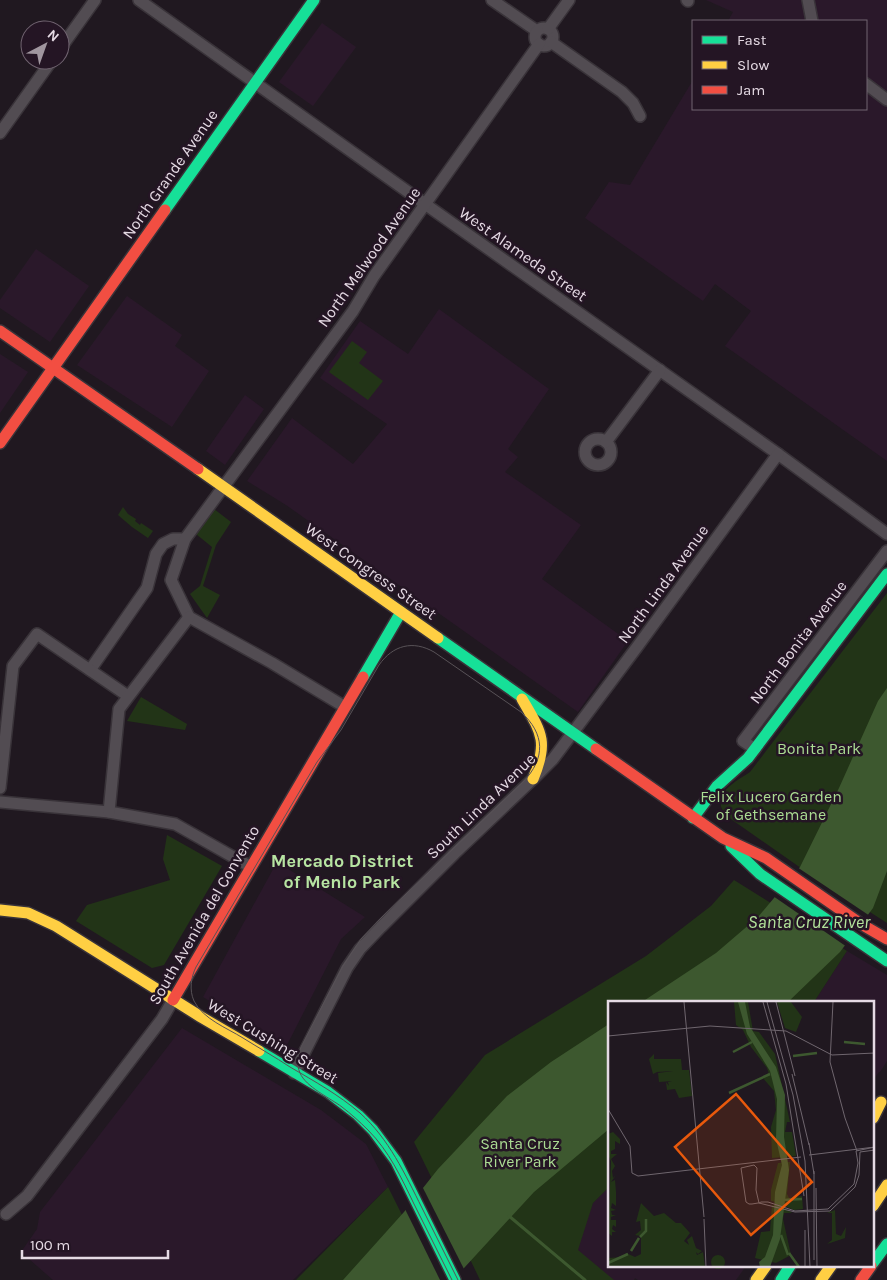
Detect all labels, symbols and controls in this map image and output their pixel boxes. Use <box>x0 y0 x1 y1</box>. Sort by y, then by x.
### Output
north arrow <box>20 20 70 70</box>
legend <box>692 20 867 110</box>
text: N <box>44 26 63 45</box>
text: Fast <box>737 31 767 49</box>
text: Slow <box>737 56 769 74</box>
text: Jam <box>737 81 765 99</box>
street label: North Grande Avenue <box>118 106 222 242</box>
street label: North Melwood Avenue <box>314 183 424 331</box>
street label: West Alameda Street <box>455 203 591 305</box>
street label: West Congress Street <box>302 518 440 624</box>
street label: North Linda Avenue <box>614 521 712 647</box>
street label: North Bonita Avenue <box>745 577 851 707</box>
park label: Bonita Park <box>777 739 861 758</box>
street label: South Linda Avenue <box>423 749 539 863</box>
park label: Felix Lucero Garden of Gethsemane <box>700 787 842 824</box>
street label: South Avenida del Convento <box>145 822 263 1008</box>
district label: Mercado District of Menlo Park <box>271 850 413 893</box>
water label: Santa Cruz River <box>748 911 871 933</box>
street label: West Cushing Street <box>204 994 342 1088</box>
inset map <box>608 1001 874 1268</box>
park label: Santa Cruz River Park <box>480 1134 560 1171</box>
scale bar <box>22 1228 169 1260</box>
text: 100 m <box>30 1236 70 1254</box>

